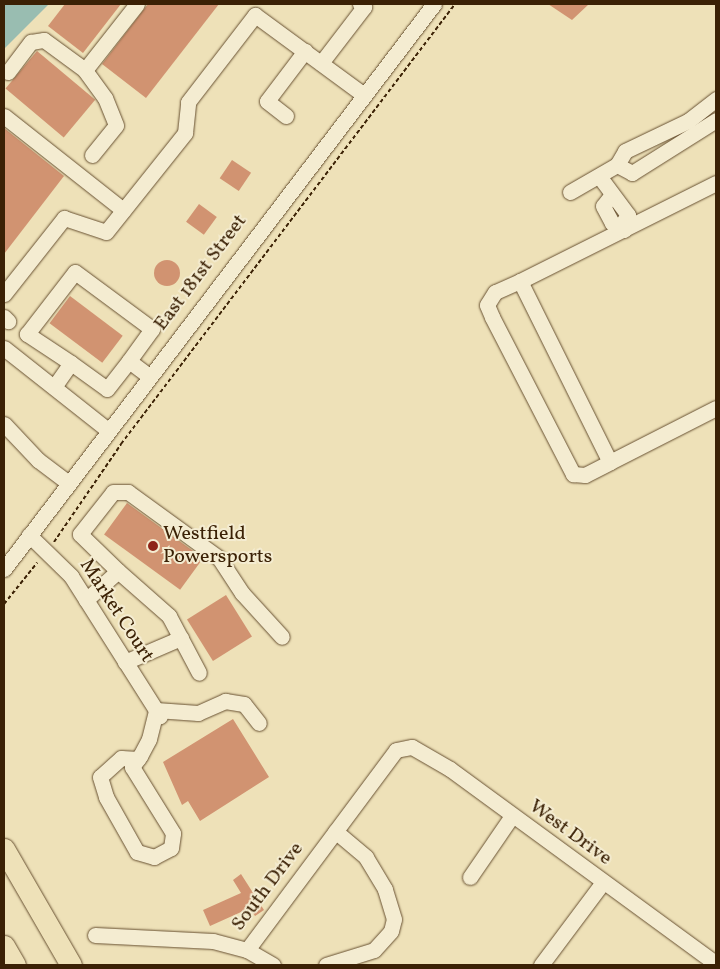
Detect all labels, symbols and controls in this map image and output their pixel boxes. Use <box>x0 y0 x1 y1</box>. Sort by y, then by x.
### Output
street label: East 181st Street <box>150 210 252 336</box>
place label: Westfield Powersports <box>163 522 272 569</box>
marker: Westfield Powersports <box>147 540 159 552</box>
street label: Market Court <box>74 555 158 667</box>
street label: West Drive <box>524 795 616 871</box>
street label: South Drive <box>227 838 309 936</box>

